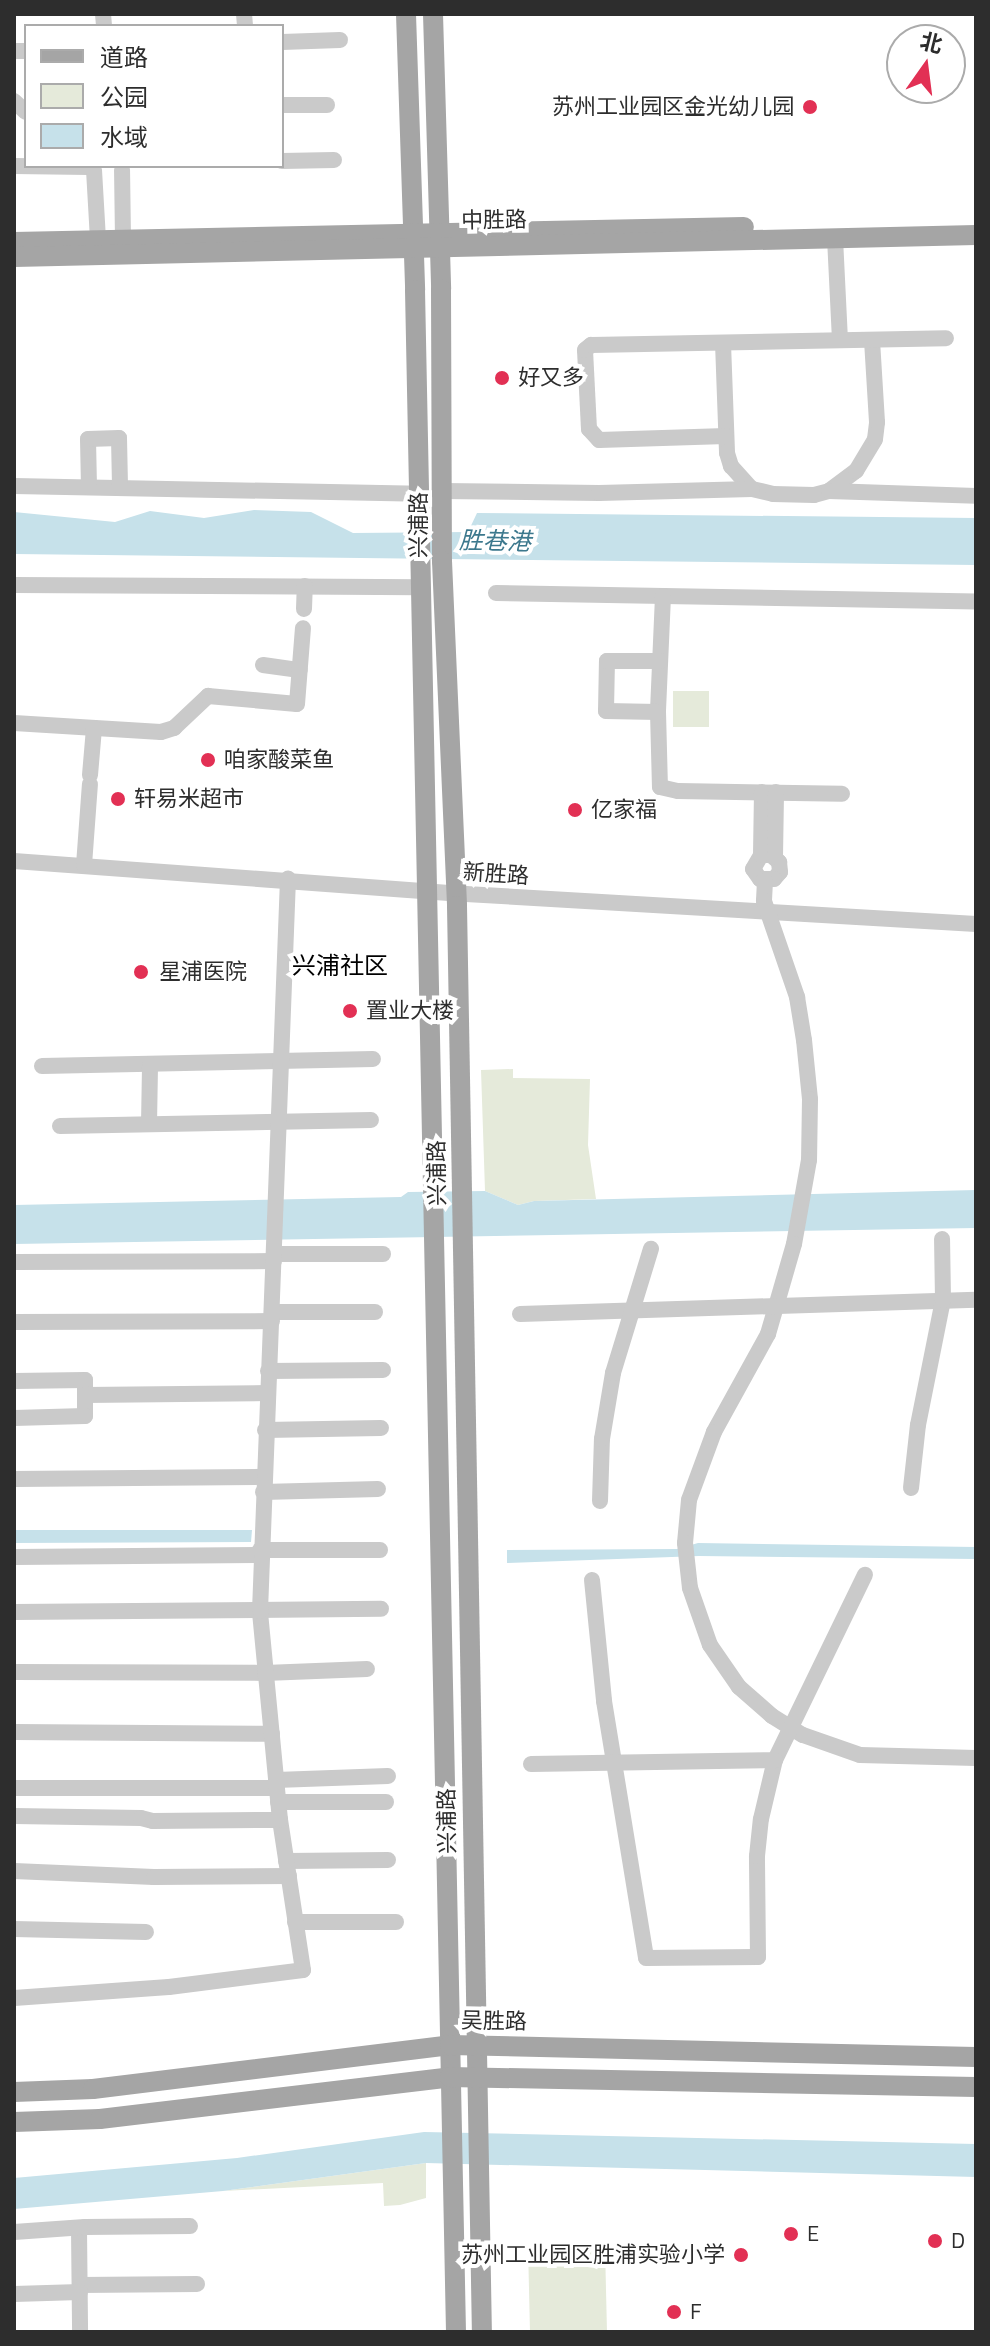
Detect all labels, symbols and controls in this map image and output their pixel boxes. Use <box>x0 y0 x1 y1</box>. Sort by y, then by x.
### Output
text: 北 <box>917 23 946 62</box>
legend <box>24 24 284 168</box>
north arrow <box>886 24 966 104</box>
text: 道路 <box>100 39 148 75</box>
text: 公园 <box>100 79 148 115</box>
place label: 苏州工业园区金光幼儿园 <box>552 94 794 120</box>
marker: 苏州工业园区金光幼儿园 <box>801 98 819 116</box>
text: 水域 <box>100 119 148 155</box>
street label: 中胜路 <box>461 206 527 234</box>
place label: 好又多 <box>518 365 584 391</box>
marker: 好又多 <box>493 369 511 387</box>
street label: 兴浦路 <box>406 492 432 558</box>
water label: 胜巷港 <box>459 526 531 556</box>
place label: 咱家酸菜鱼 <box>224 747 334 773</box>
marker: 咱家酸菜鱼 <box>199 751 217 769</box>
place label: 轩易米超市 <box>134 786 244 812</box>
marker: 轩易米超市 <box>109 790 127 808</box>
place label: 亿家福 <box>591 797 657 823</box>
marker: 亿家福 <box>566 801 584 819</box>
street label: 新胜路 <box>462 859 530 889</box>
district label: 兴浦社区 <box>292 952 388 980</box>
place label: 星浦医院 <box>159 959 247 985</box>
marker: 星浦医院 <box>130 961 152 983</box>
place label: 置业大楼 <box>366 998 454 1024</box>
marker: 置业大楼 <box>341 1002 359 1020</box>
street label: 兴浦路 <box>423 1140 451 1206</box>
street label: 兴浦路 <box>433 1788 461 1854</box>
street label: 吴胜路 <box>461 2007 527 2035</box>
place label: E <box>807 2221 819 2247</box>
marker: E <box>782 2225 800 2243</box>
place label: D <box>951 2228 965 2254</box>
marker: D <box>926 2232 944 2250</box>
place label: 苏州工业园区胜浦实验小学 <box>461 2242 725 2268</box>
marker: 苏州工业园区胜浦实验小学 <box>732 2246 750 2264</box>
place label: F <box>690 2299 702 2325</box>
marker: F <box>665 2303 683 2321</box>

